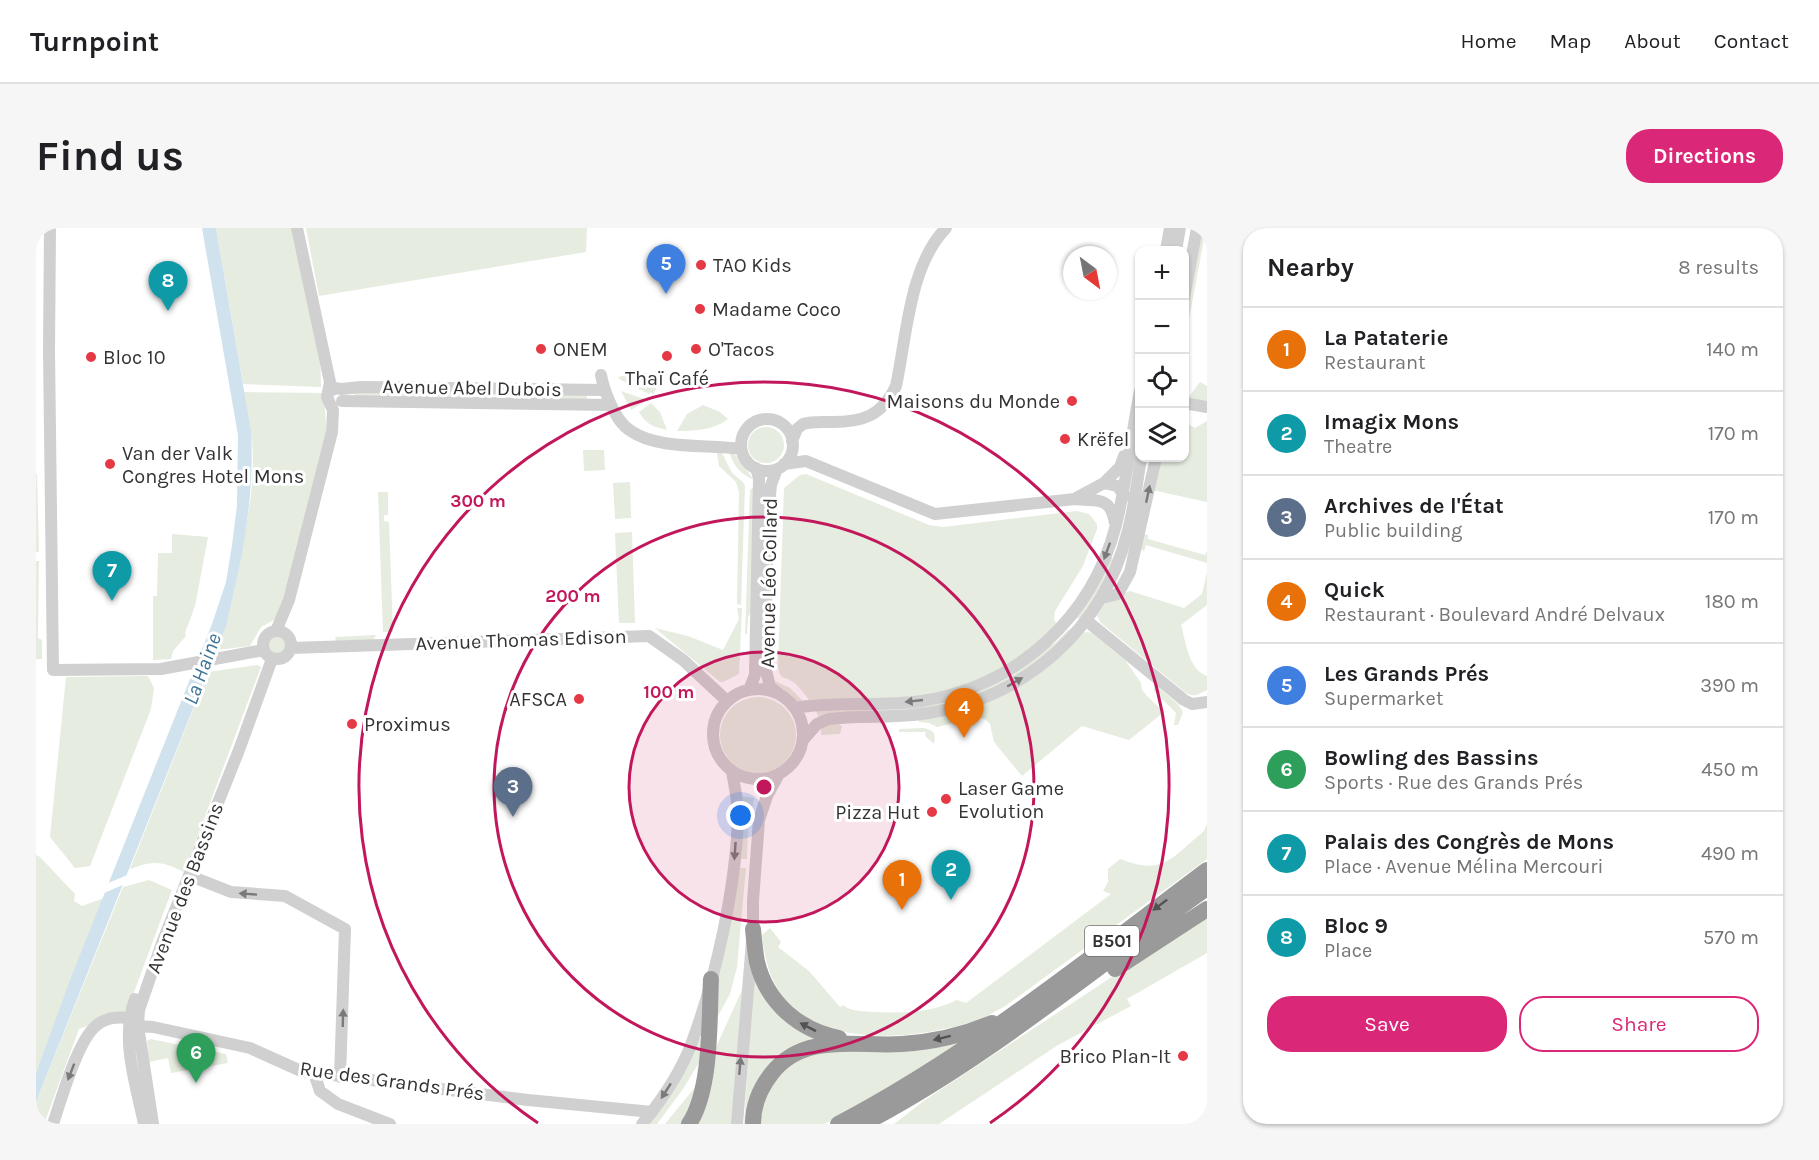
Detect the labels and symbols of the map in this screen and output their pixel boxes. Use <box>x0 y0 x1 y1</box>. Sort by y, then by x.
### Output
pin: 5 <box>646 244 686 294</box>
north arrow <box>1063 246 1117 300</box>
place label: TAO Kids <box>713 254 792 277</box>
marker: TAO Kids <box>694 258 708 272</box>
pin: 8 <box>148 262 188 311</box>
place label: Madame Coco <box>712 298 841 321</box>
marker: Madame Coco <box>693 302 707 316</box>
place label: ONEM <box>553 338 608 361</box>
place label: O'Tacos <box>708 338 775 361</box>
marker: ONEM <box>534 342 548 356</box>
marker: O'Tacos <box>689 342 703 356</box>
place label: Bloc 10 <box>103 346 166 369</box>
marker: Thaï Café <box>660 349 674 363</box>
marker: Bloc 10 <box>84 350 98 364</box>
place label: Thaï Café <box>625 367 709 390</box>
street label: Avenue Abel Dubois <box>382 375 562 401</box>
place label: Maisons du Monde <box>887 390 1060 413</box>
marker: Maisons du Monde <box>1065 394 1079 408</box>
place label: Krëfel <box>1077 428 1129 451</box>
marker: Krëfel <box>1058 432 1072 446</box>
place label: Van der Valk Congres Hotel Mons <box>122 442 304 488</box>
marker: Van der Valk Congres Hotel Mons <box>103 457 117 471</box>
one-way arrow <box>1144 484 1153 503</box>
text: 300 m <box>450 490 506 512</box>
street label: Avenue Léo Collard <box>756 498 782 668</box>
one-way arrow <box>1101 542 1111 560</box>
pin: 7 <box>92 552 132 601</box>
text: 200 m <box>545 585 601 607</box>
street label: Avenue Thomas Edison <box>415 625 627 655</box>
water label: La Haine <box>178 630 226 708</box>
one-way arrow <box>1007 677 1023 688</box>
text: 100 m <box>644 681 694 703</box>
place label: AFSCA <box>509 688 567 711</box>
pin: 4 <box>944 688 984 738</box>
marker: AFSCA <box>572 692 586 706</box>
one-way arrow <box>904 696 923 706</box>
place label: Proximus <box>364 713 451 736</box>
marker: Proximus <box>345 717 359 731</box>
pin: 3 <box>494 768 532 817</box>
centre of rings <box>754 777 774 797</box>
place label: Laser Game Evolution <box>958 777 1064 823</box>
marker: Laser Game Evolution <box>939 792 953 806</box>
street label: Avenue des Bassins <box>142 799 228 977</box>
your location <box>726 801 755 830</box>
place label: Pizza Hut <box>835 801 920 824</box>
marker: Pizza Hut <box>925 805 939 819</box>
one-way arrow <box>731 841 740 860</box>
pin: 2 <box>932 850 970 900</box>
pin: 1 <box>882 860 922 910</box>
one-way arrow <box>239 889 258 898</box>
one-way arrow <box>1153 899 1169 911</box>
road number: B501 <box>1085 926 1139 956</box>
one-way arrow <box>338 1009 347 1028</box>
one-way arrow <box>799 1022 816 1032</box>
pin: 6 <box>176 1034 216 1083</box>
one-way arrow <box>933 1034 952 1044</box>
place label: Brico Plan-It <box>1060 1045 1171 1068</box>
marker: Brico Plan-It <box>1176 1049 1190 1063</box>
one-way arrow <box>735 1056 745 1075</box>
street label: Rue des Grands Prés <box>298 1057 486 1105</box>
one-way arrow <box>66 1064 76 1082</box>
one-way arrow <box>661 1083 672 1099</box>

